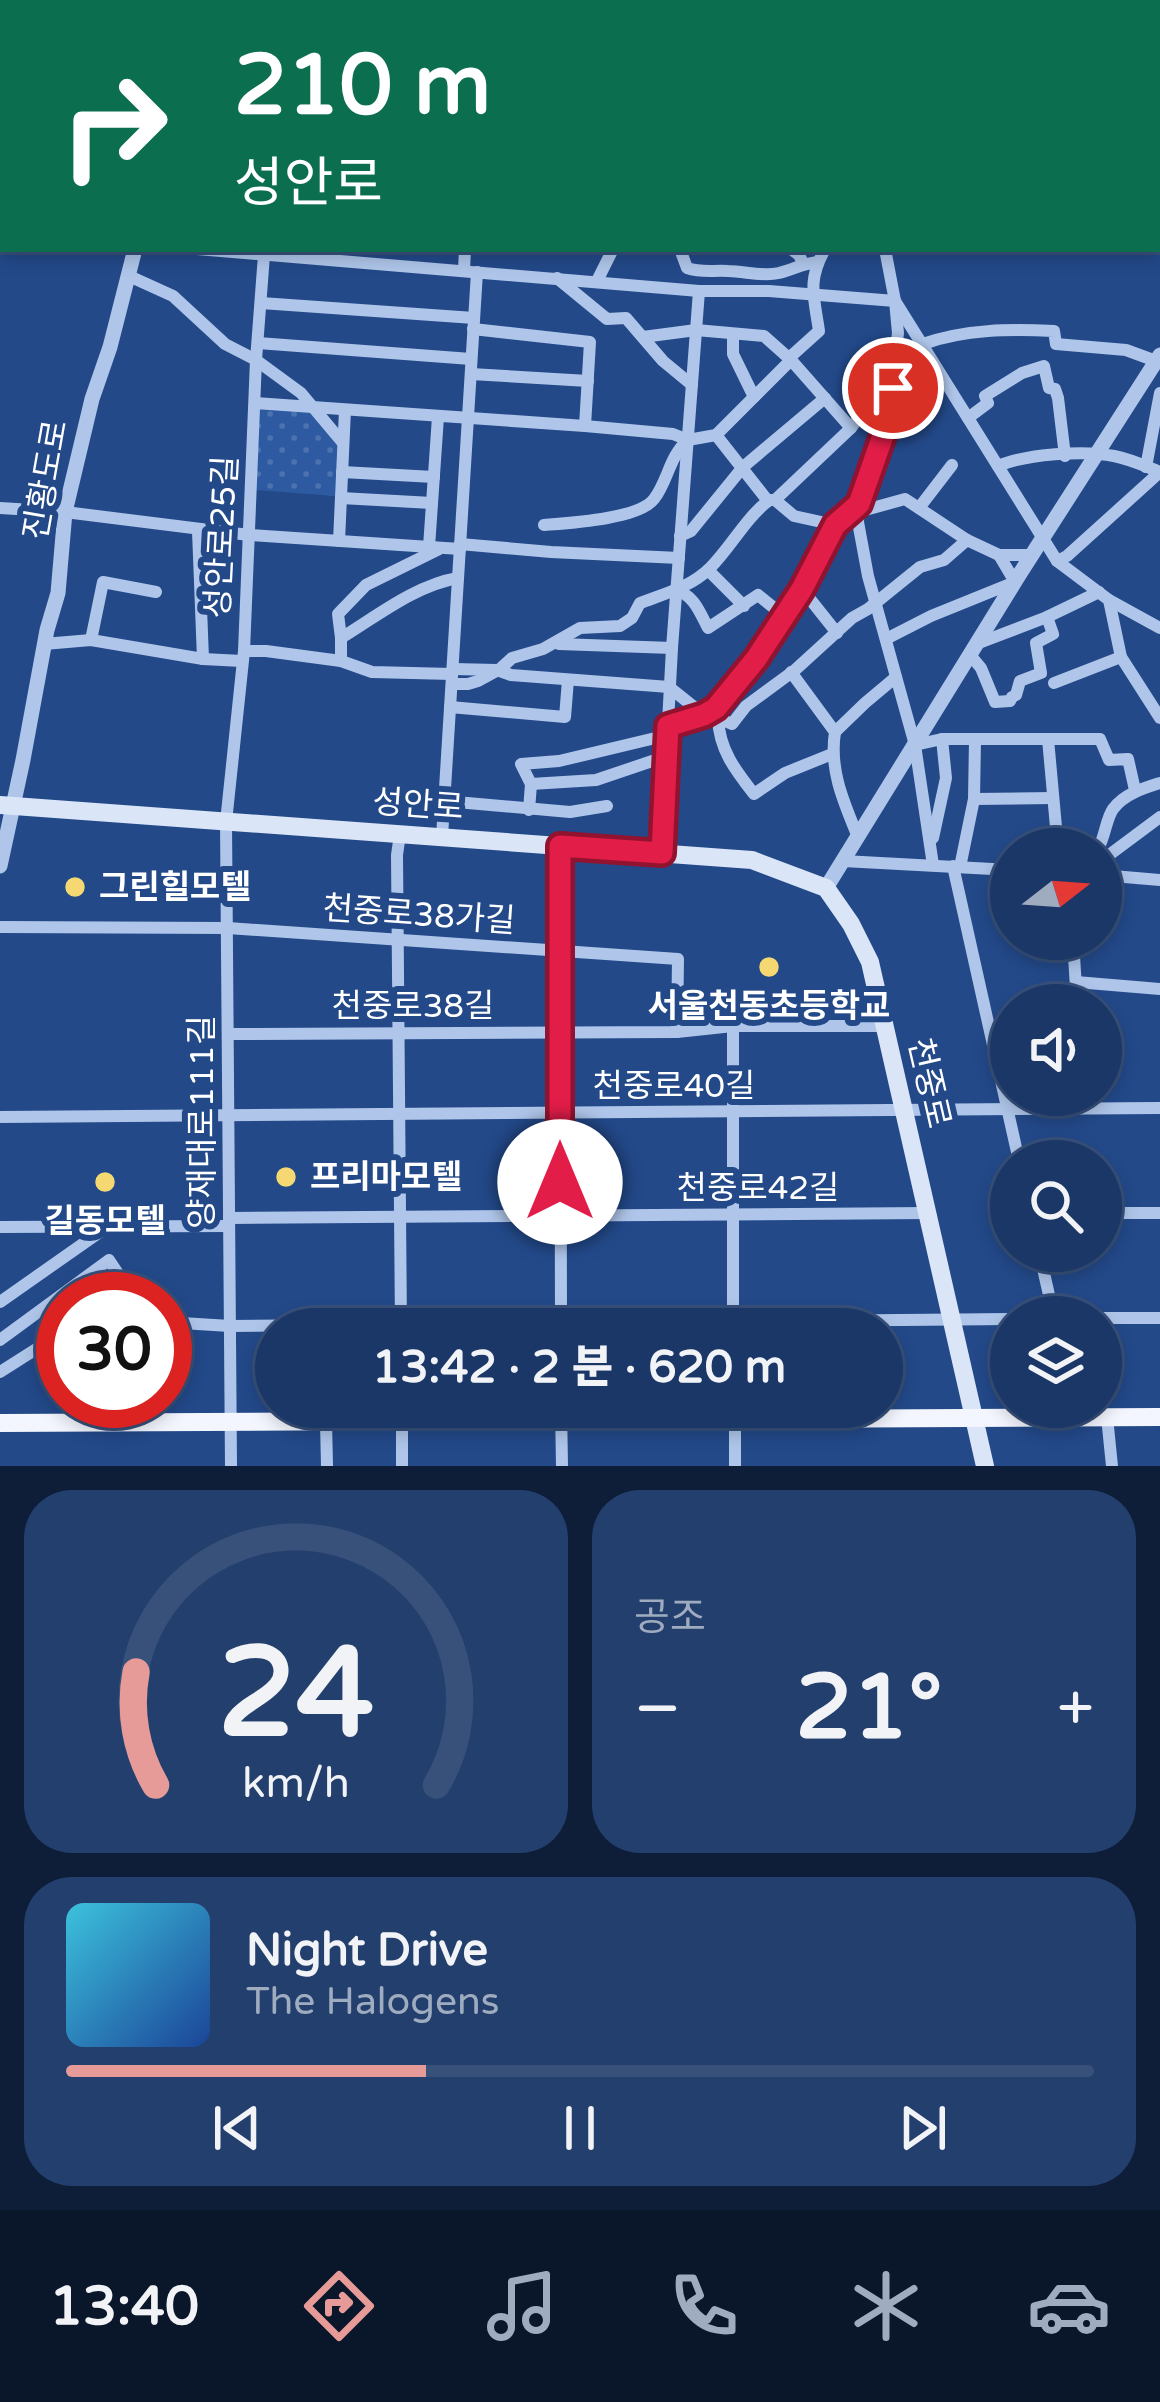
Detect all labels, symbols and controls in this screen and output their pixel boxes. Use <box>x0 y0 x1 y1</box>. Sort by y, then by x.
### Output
text: 210 m <box>234 36 491 137</box>
icon: right <box>36 48 192 204</box>
text: 성안로 <box>234 151 383 216</box>
pin <box>842 337 944 439</box>
icon: arrive <box>860 355 926 421</box>
street label: 진황도로 <box>16 417 76 543</box>
street label: 성안로25길 <box>198 455 246 619</box>
street label: 성안로 <box>371 782 465 828</box>
north arrow <box>990 828 1122 960</box>
map controls <box>990 828 1122 1428</box>
place label: 그린힐모텔 <box>99 868 251 907</box>
marker: 그린힐모텔 <box>62 874 88 900</box>
street label: 천중로38가길 <box>321 889 517 941</box>
marker: 서울천동초등학교 <box>756 954 782 980</box>
button: sound <box>990 984 1122 1116</box>
street label: 천중로38길 <box>332 987 494 1026</box>
place label: 서울천동초등학교 <box>648 987 890 1026</box>
street label: 양재대로111길 <box>183 1015 222 1229</box>
street label: 천중로 <box>900 1034 958 1132</box>
street label: 천중로40길 <box>593 1067 755 1106</box>
position arrow <box>497 1119 623 1245</box>
button: search <box>990 1140 1122 1272</box>
place label: 프리마모텔 <box>310 1158 462 1197</box>
marker: 프리마모텔 <box>273 1164 299 1190</box>
marker: 길동모텔 <box>92 1169 118 1195</box>
street label: 천중로42길 <box>677 1169 839 1208</box>
place label: 길동모텔 <box>44 1202 166 1241</box>
speed limit sign: 30 <box>36 1272 192 1428</box>
button: layers <box>990 1296 1122 1428</box>
text: 13:42 · 2 분 · 620 m <box>372 1341 786 1395</box>
text: 공조 <box>634 1594 706 1641</box>
text: 24 <box>218 1619 374 1770</box>
text: 21° <box>795 1654 942 1763</box>
text: − <box>634 1669 681 1749</box>
text: + <box>1057 1669 1094 1749</box>
text: km/h <box>242 1757 350 1808</box>
text: Night Drive <box>246 1924 488 1978</box>
text: The Halogens <box>246 1978 499 2025</box>
icon: previous <box>204 2095 270 2161</box>
icon: pause <box>547 2095 613 2161</box>
icon: next <box>890 2095 956 2161</box>
icon: directions <box>297 2264 381 2348</box>
icon: music <box>480 2264 564 2348</box>
icon: phone <box>662 2264 746 2348</box>
icon: climate <box>844 2264 928 2348</box>
icon: car <box>1027 2264 1111 2348</box>
text: 13:40 <box>49 2274 199 2339</box>

